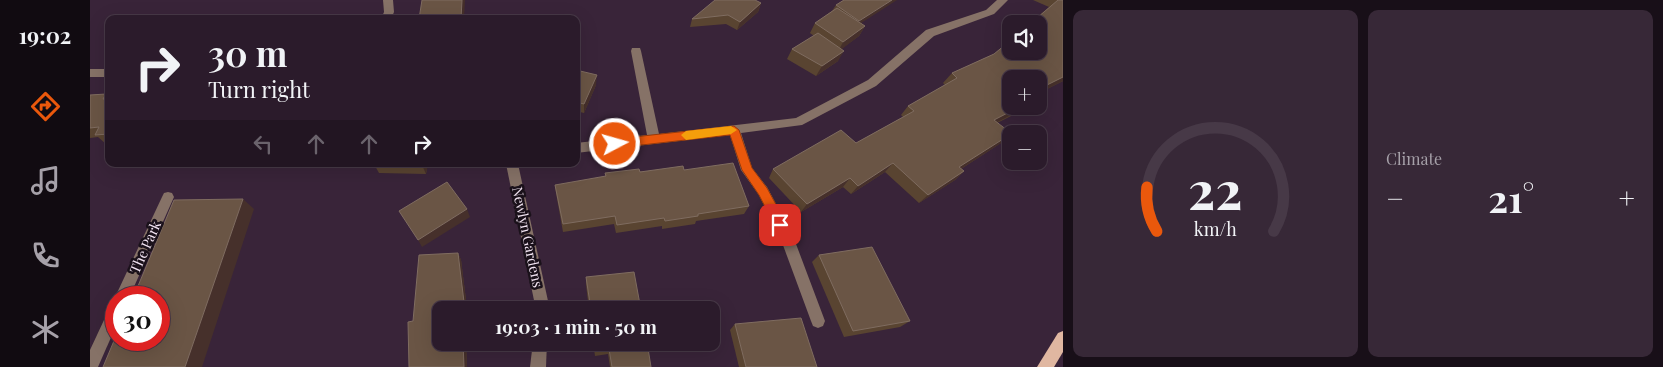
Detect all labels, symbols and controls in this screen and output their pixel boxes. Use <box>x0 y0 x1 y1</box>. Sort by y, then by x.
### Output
map controls <box>1002 15 1047 170</box>
button: sound <box>1002 15 1047 60</box>
text: 19:02 <box>19 20 71 50</box>
text: 30 m <box>208 29 288 76</box>
icon: right <box>125 35 190 100</box>
button: + <box>1002 70 1047 115</box>
text: Turn right <box>208 74 310 104</box>
icon: directions <box>28 89 63 124</box>
position arrow <box>588 117 640 169</box>
button: − <box>1002 125 1047 170</box>
icon: left <box>249 130 277 158</box>
icon: ahead <box>302 130 330 158</box>
icon: ahead <box>355 130 383 158</box>
icon: right <box>408 130 436 158</box>
text: Climate <box>1386 148 1442 169</box>
text: 22 <box>1188 154 1243 223</box>
icon: music <box>28 163 63 198</box>
text: 21° <box>1488 172 1534 223</box>
text: − <box>1386 179 1404 216</box>
text: + <box>1619 179 1635 216</box>
street label: Newlyn Gardens <box>508 185 548 289</box>
pin <box>759 204 801 246</box>
icon: arrive <box>766 211 794 239</box>
street label: The Park <box>125 217 165 277</box>
text: km/h <box>1194 217 1237 240</box>
icon: phone <box>28 238 63 273</box>
speed limit sign: 30 <box>105 286 170 351</box>
icon: climate <box>28 312 63 347</box>
text: 19:03 · 1 min · 50 m <box>495 313 657 339</box>

